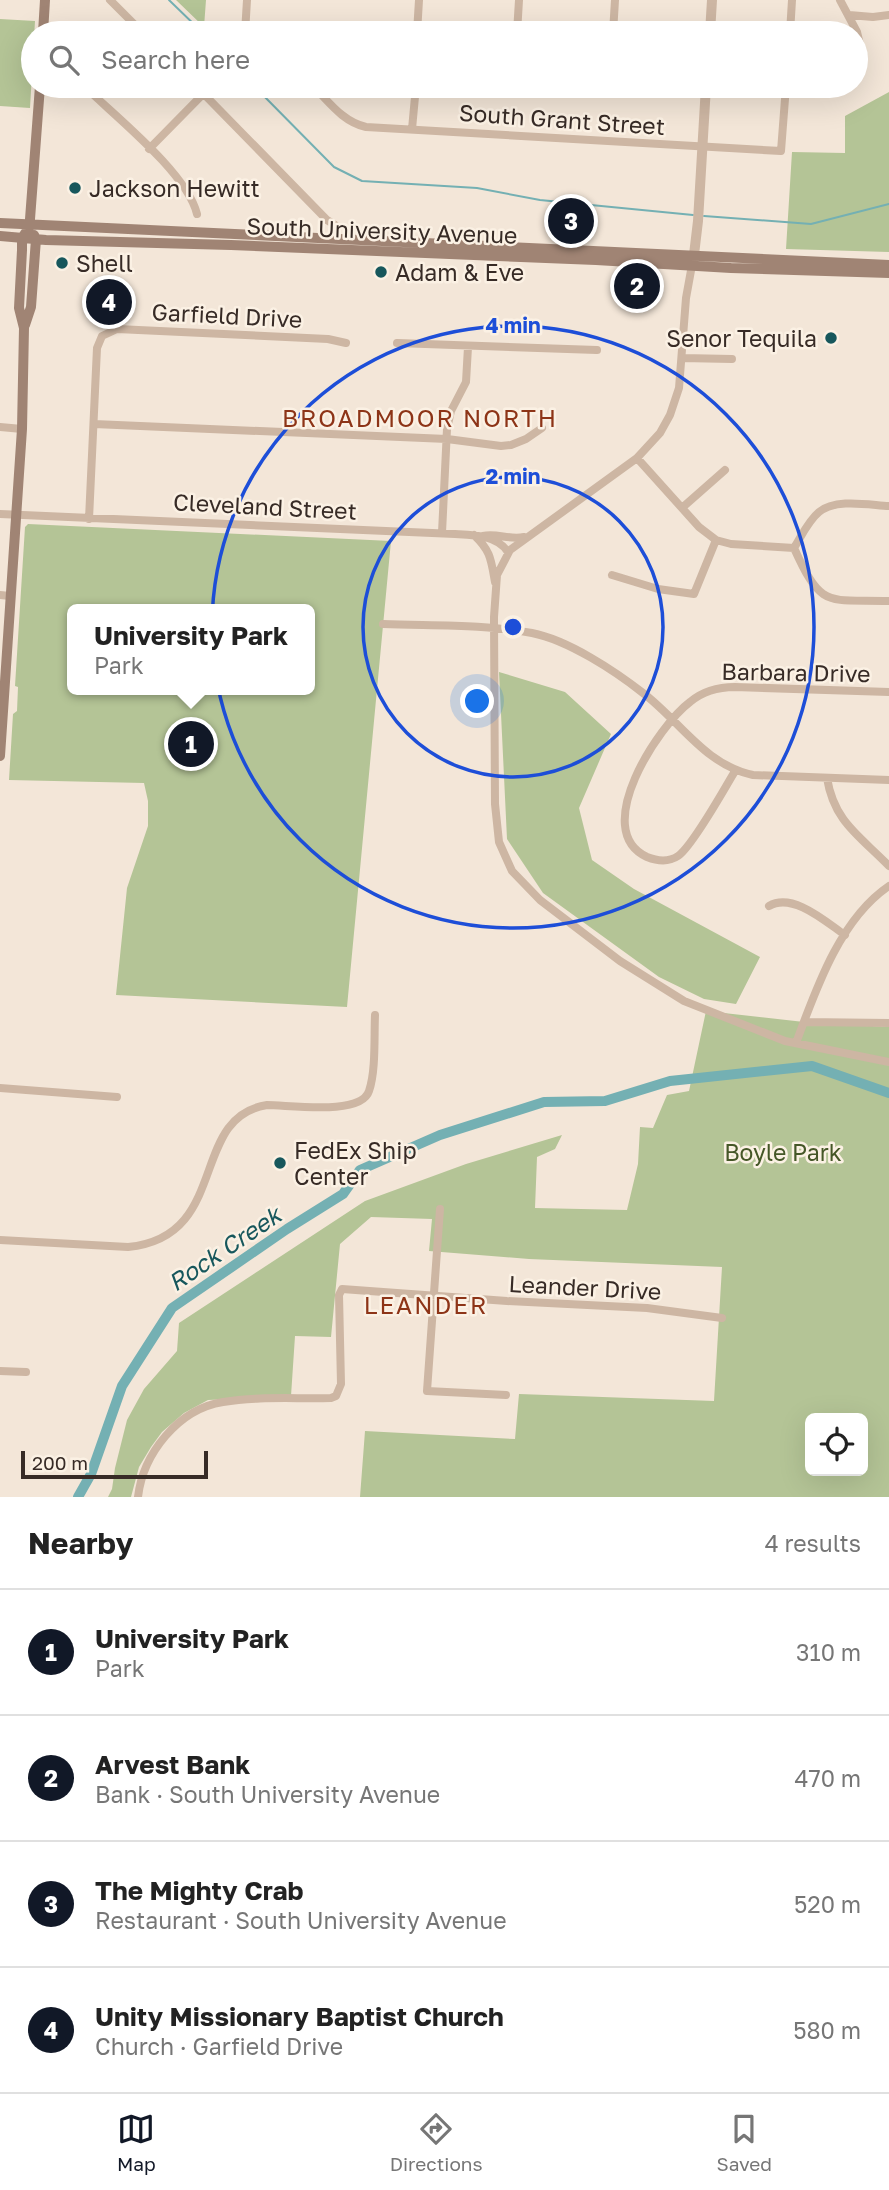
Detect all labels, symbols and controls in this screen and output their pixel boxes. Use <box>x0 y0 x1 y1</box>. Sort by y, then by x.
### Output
search box <box>21 21 868 98</box>
icon: search <box>45 41 83 79</box>
text: Search here <box>101 44 250 75</box>
street label: South Grant Street <box>458 98 666 140</box>
place label: Jackson Hewitt <box>89 174 260 202</box>
marker: Jackson Hewitt <box>67 180 83 196</box>
pin: 3 <box>548 195 594 247</box>
street label: South University Avenue <box>246 211 518 249</box>
place label: Shell <box>76 249 133 277</box>
marker: Shell <box>54 255 70 271</box>
place label: Adam & Eve <box>395 258 524 286</box>
pin: 2 <box>614 260 660 312</box>
marker: Adam & Eve <box>373 264 389 280</box>
pin: 4 <box>86 276 132 328</box>
street label: Garfield Drive <box>151 297 303 333</box>
text: 4 min <box>485 312 541 338</box>
place label: Senor Tequila <box>666 324 817 352</box>
marker: Senor Tequila <box>823 330 839 346</box>
district label: BROADMOOR NORTH <box>282 403 558 432</box>
text: 2 min <box>486 463 540 489</box>
street label: Cleveland Street <box>172 487 358 525</box>
popup <box>67 604 315 695</box>
centre of rings <box>501 615 525 639</box>
text: University Park <box>94 620 288 651</box>
text: Park <box>94 651 144 679</box>
street label: Barbara Drive <box>721 657 871 687</box>
your location <box>460 684 494 718</box>
pin: 1 <box>168 718 214 770</box>
place label: FedEx Ship Center <box>294 1136 417 1190</box>
park label: Boyle Park <box>724 1138 842 1166</box>
marker: FedEx Ship Center <box>272 1155 288 1171</box>
water label: Rock Creek <box>162 1198 288 1296</box>
street label: Leander Drive <box>508 1269 662 1305</box>
district label: LEANDER <box>364 1290 488 1319</box>
map controls <box>805 1413 868 1476</box>
button: locate <box>805 1413 868 1476</box>
scale bar <box>21 1448 208 1480</box>
text: 200 m <box>32 1451 88 1474</box>
text: Nearby <box>28 1525 133 1561</box>
text: 4 results <box>765 1529 861 1557</box>
text: University Park <box>95 1623 289 1654</box>
text: 1 <box>45 1638 57 1666</box>
text: 310 m <box>796 1638 861 1666</box>
text: Park <box>95 1654 145 1682</box>
text: Arvest Bank <box>95 1749 250 1780</box>
text: 2 <box>44 1764 58 1792</box>
text: 470 m <box>794 1764 861 1792</box>
text: Bank · South University Avenue <box>95 1780 440 1808</box>
text: The Mighty Crab <box>95 1875 304 1906</box>
text: 3 <box>44 1890 58 1918</box>
text: 520 m <box>794 1890 861 1918</box>
text: Restaurant · South University Avenue <box>95 1906 507 1934</box>
text: Unity Missionary Baptist Church <box>95 2001 504 2032</box>
text: 4 <box>44 2016 58 2044</box>
text: 580 m <box>793 2016 861 2044</box>
text: Church · Garfield Drive <box>95 2032 343 2060</box>
tab: Map <box>117 2110 156 2175</box>
tab: Directions <box>390 2110 483 2175</box>
tab: Saved <box>717 2110 772 2175</box>

